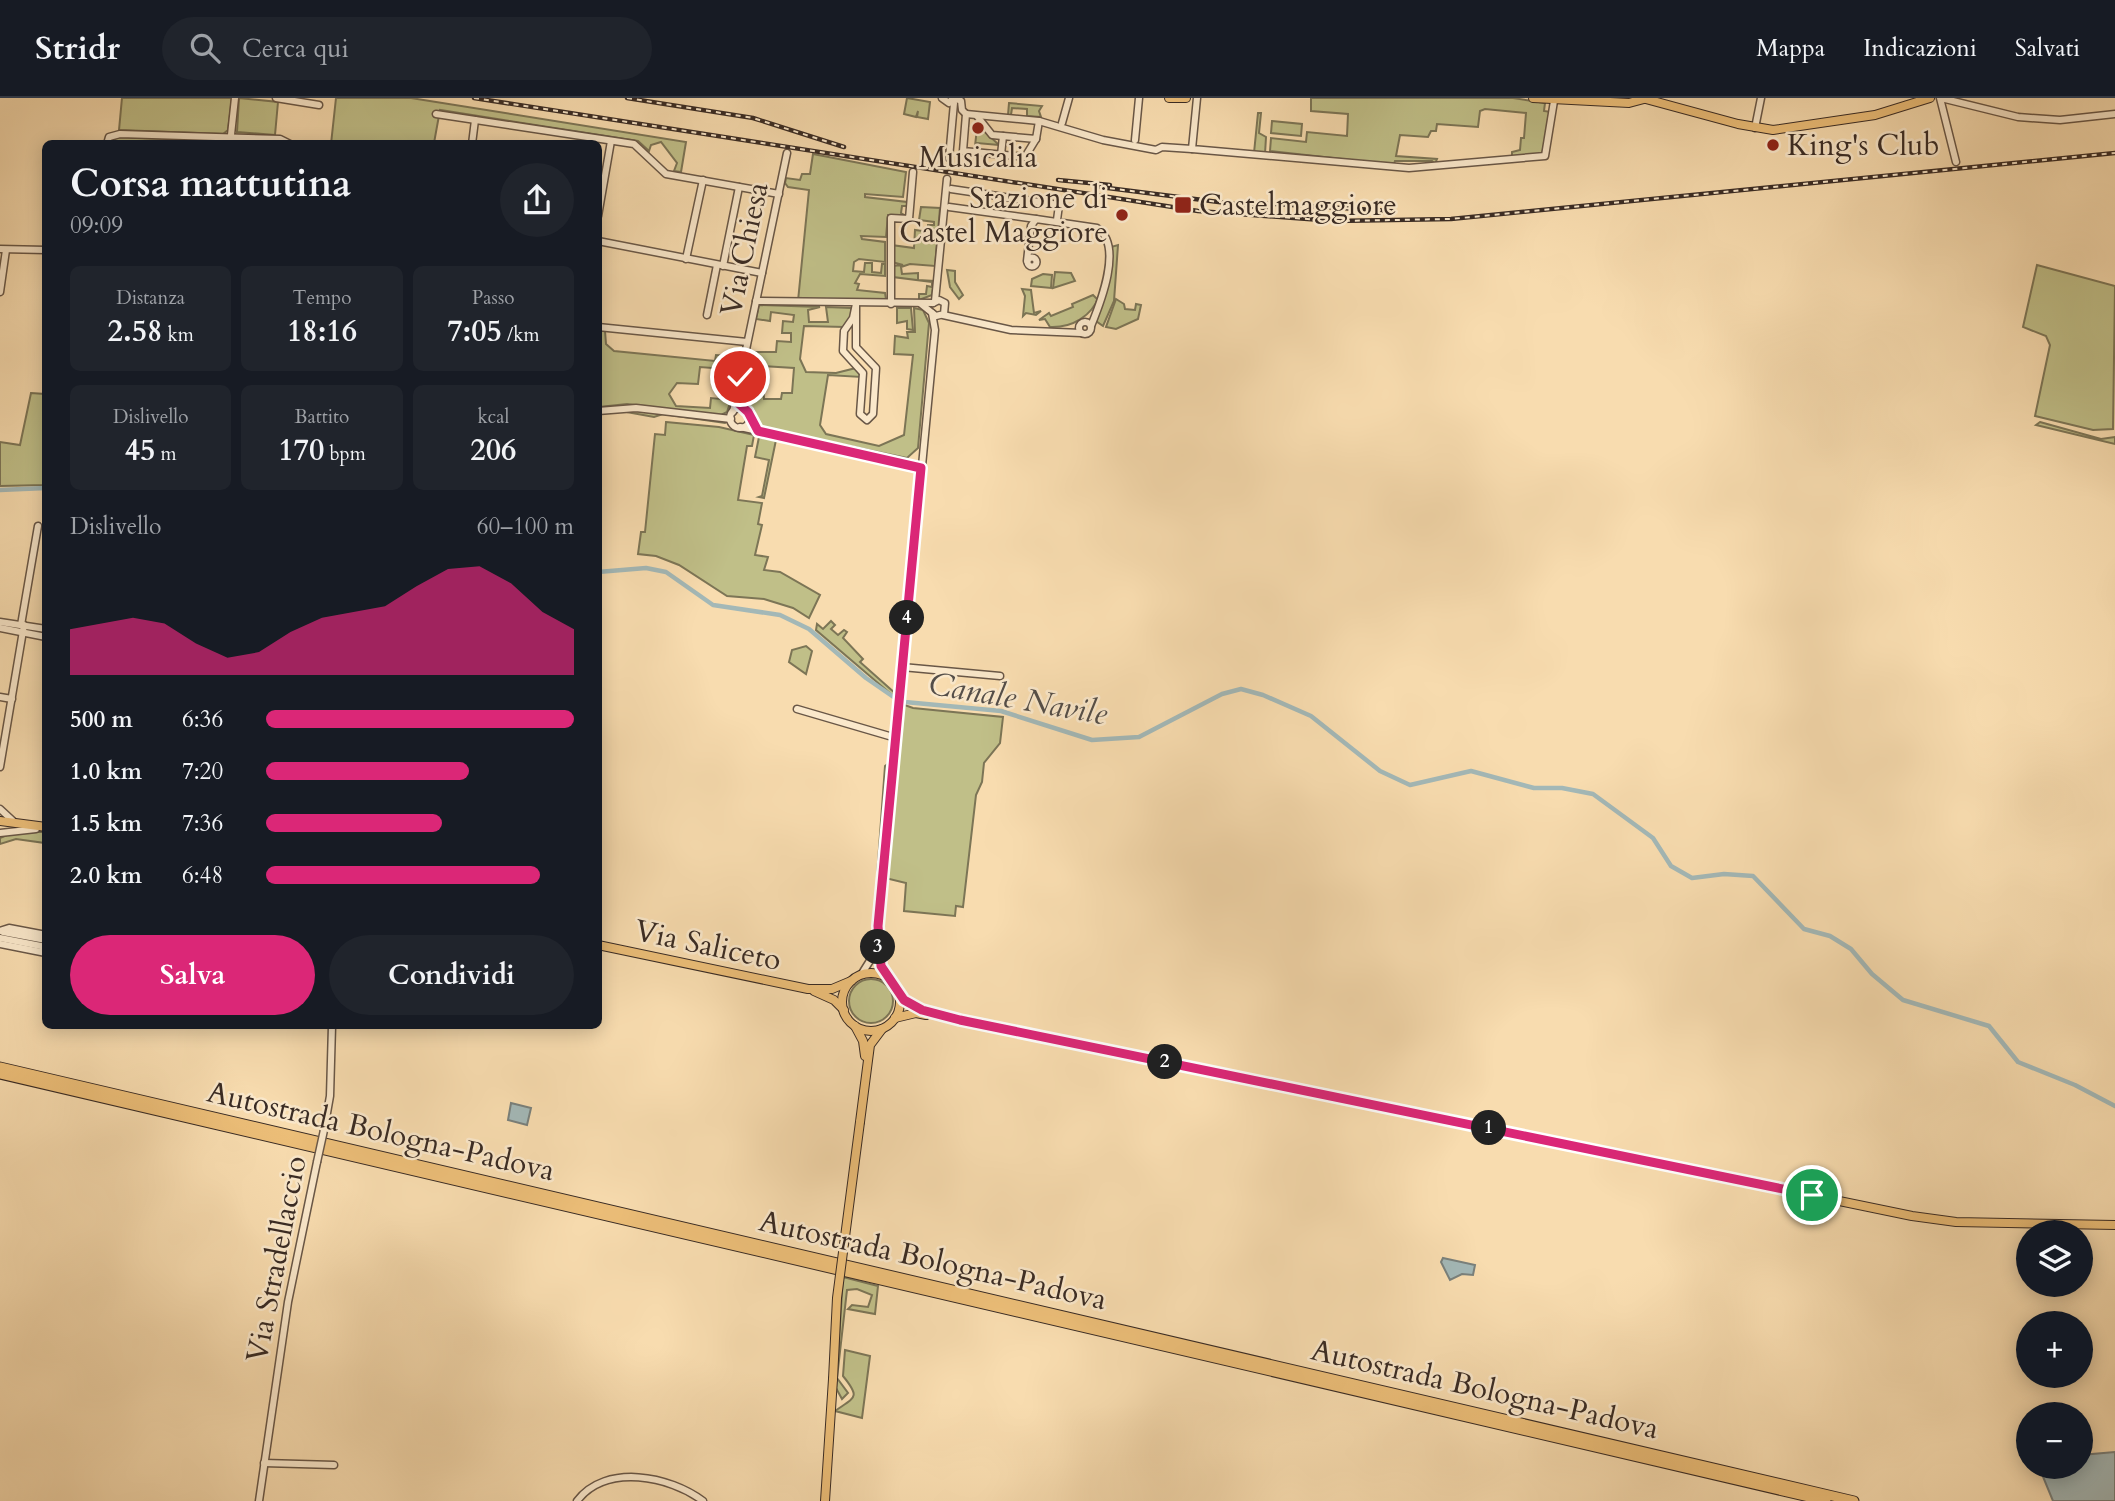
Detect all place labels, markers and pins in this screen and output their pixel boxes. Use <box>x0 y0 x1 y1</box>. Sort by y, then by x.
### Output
marker: Musicalia <box>970 120 986 136</box>
place label: King's Club <box>1787 125 1940 166</box>
place label: Musicalia <box>919 137 1037 178</box>
marker: King's Club <box>1765 137 1781 153</box>
place label: Stazione di Castel Maggiore <box>899 178 1108 253</box>
place label: Castelmaggiore <box>1199 185 1397 226</box>
marker: Castelmaggiore <box>1173 195 1193 215</box>
marker: Stazione di Castel Maggiore <box>1114 207 1130 223</box>
pin <box>710 347 770 407</box>
pin: 4 <box>890 601 925 636</box>
pin: 3 <box>860 930 896 964</box>
pin: 2 <box>1148 1044 1182 1080</box>
pin: 1 <box>1472 1110 1506 1146</box>
pin <box>1782 1165 1842 1225</box>

